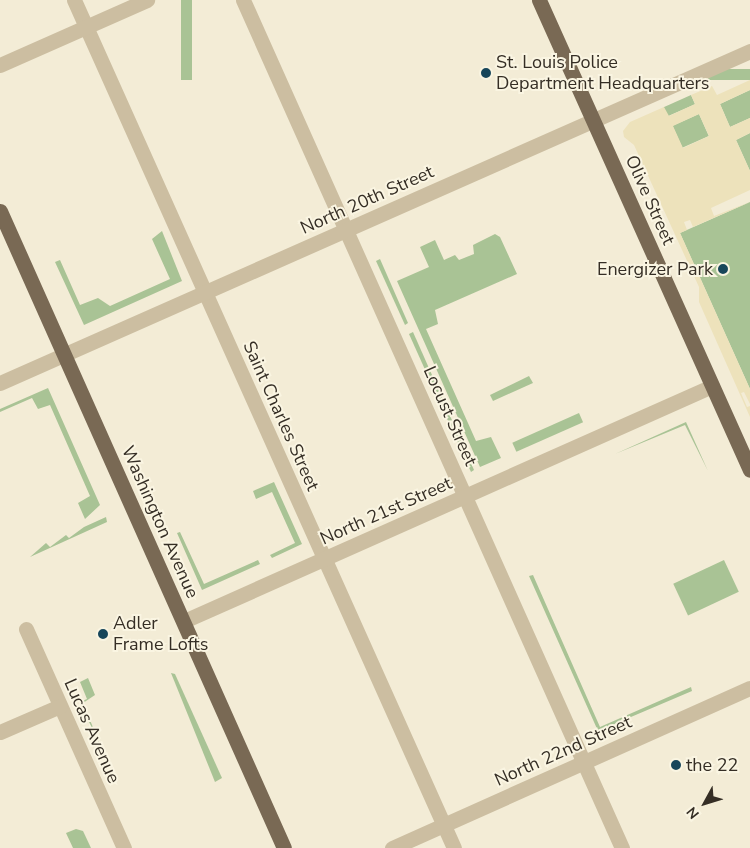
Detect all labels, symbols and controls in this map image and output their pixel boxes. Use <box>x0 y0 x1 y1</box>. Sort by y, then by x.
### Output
place label: St. Louis Police Department Headquarters <box>496 52 709 94</box>
marker: St. Louis Police Department Headquarters <box>480 67 492 79</box>
street label: Olive Street <box>621 152 679 248</box>
street label: North 20th Street <box>297 161 437 239</box>
place label: Energizer Park <box>597 258 713 280</box>
marker: Energizer Park <box>717 263 729 275</box>
street label: Saint Charles Street <box>238 338 324 494</box>
street label: Locust Street <box>418 363 482 469</box>
street label: Washington Avenue <box>117 442 203 602</box>
street label: North 21st Street <box>317 472 455 550</box>
place label: Adler Frame Lofts <box>113 613 208 656</box>
marker: Adler Frame Lofts <box>97 628 109 640</box>
street label: Lucas Avenue <box>59 675 125 787</box>
street label: North 22nd Street <box>491 711 635 791</box>
place label: the 22 <box>686 754 738 776</box>
marker: the 22 <box>670 759 682 771</box>
north arrow <box>680 778 730 828</box>
text: N <box>682 803 704 823</box>

